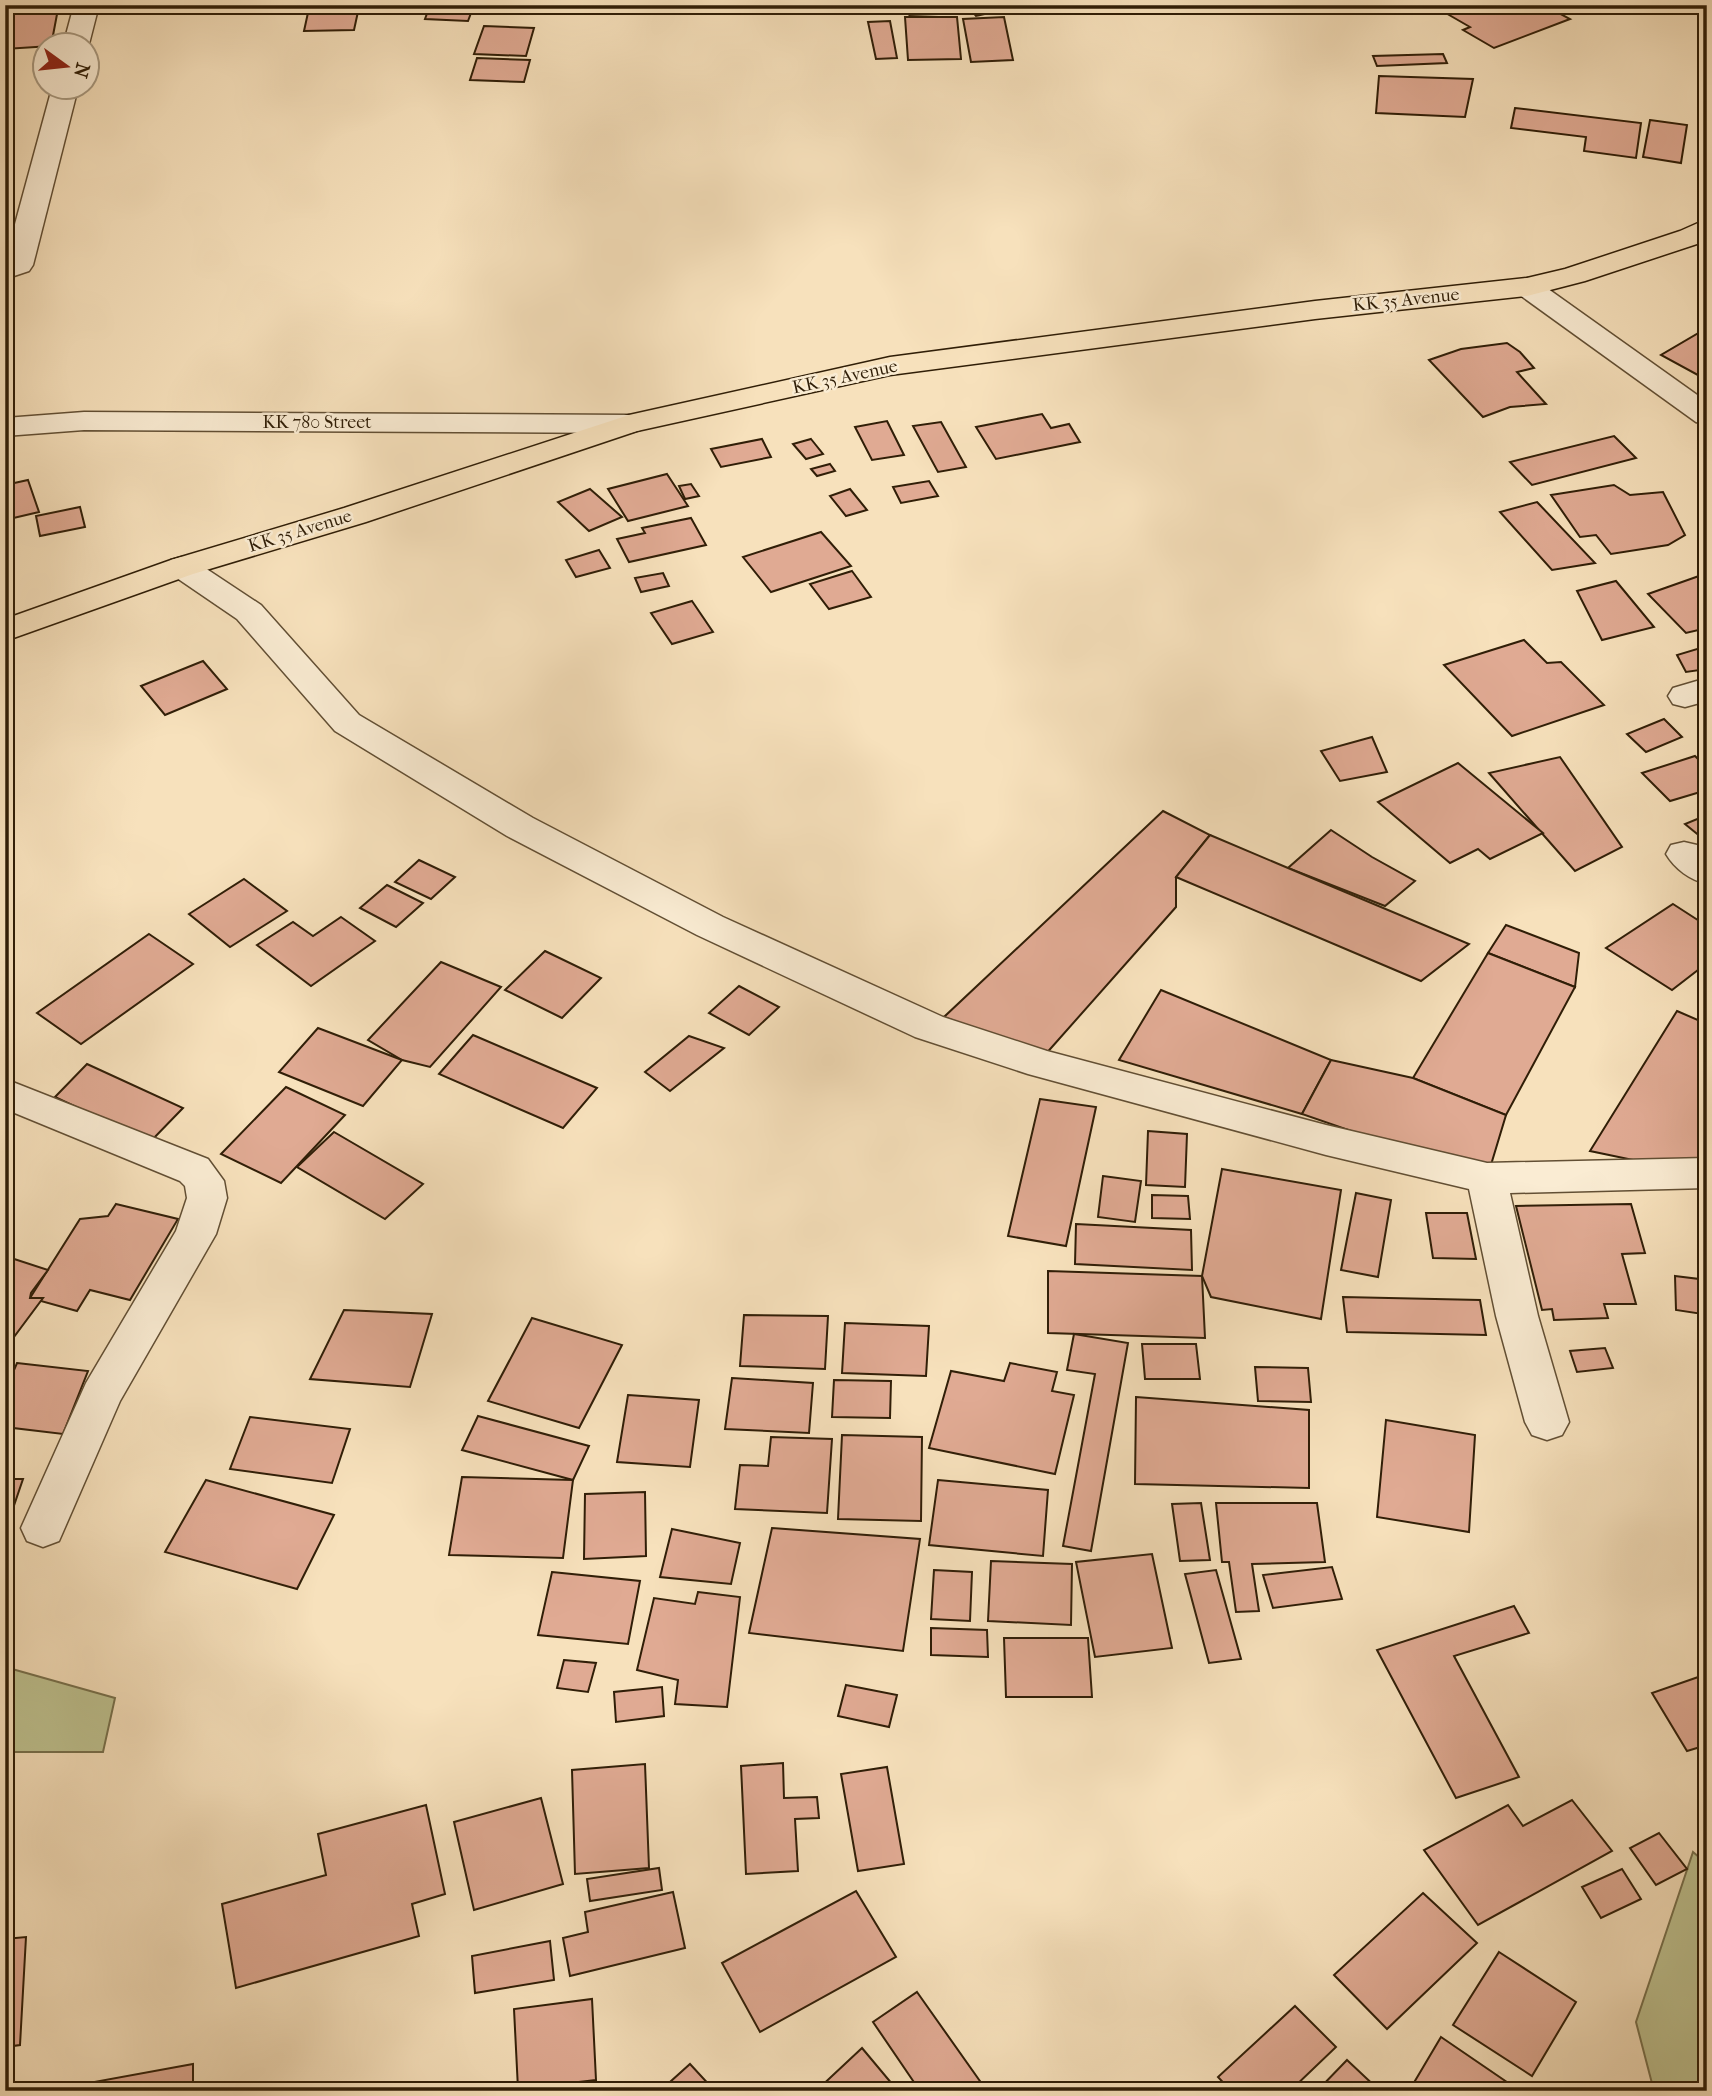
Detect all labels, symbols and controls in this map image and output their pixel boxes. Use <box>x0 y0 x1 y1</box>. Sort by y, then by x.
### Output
north arrow <box>32 32 102 102</box>
text: N <box>69 60 94 81</box>
street label: KK 35 Avenue <box>1352 284 1460 316</box>
street label: KK 35 Avenue <box>790 356 900 398</box>
street label: KK 780 Street <box>262 412 372 433</box>
street label: KK 35 Avenue <box>246 505 354 557</box>

